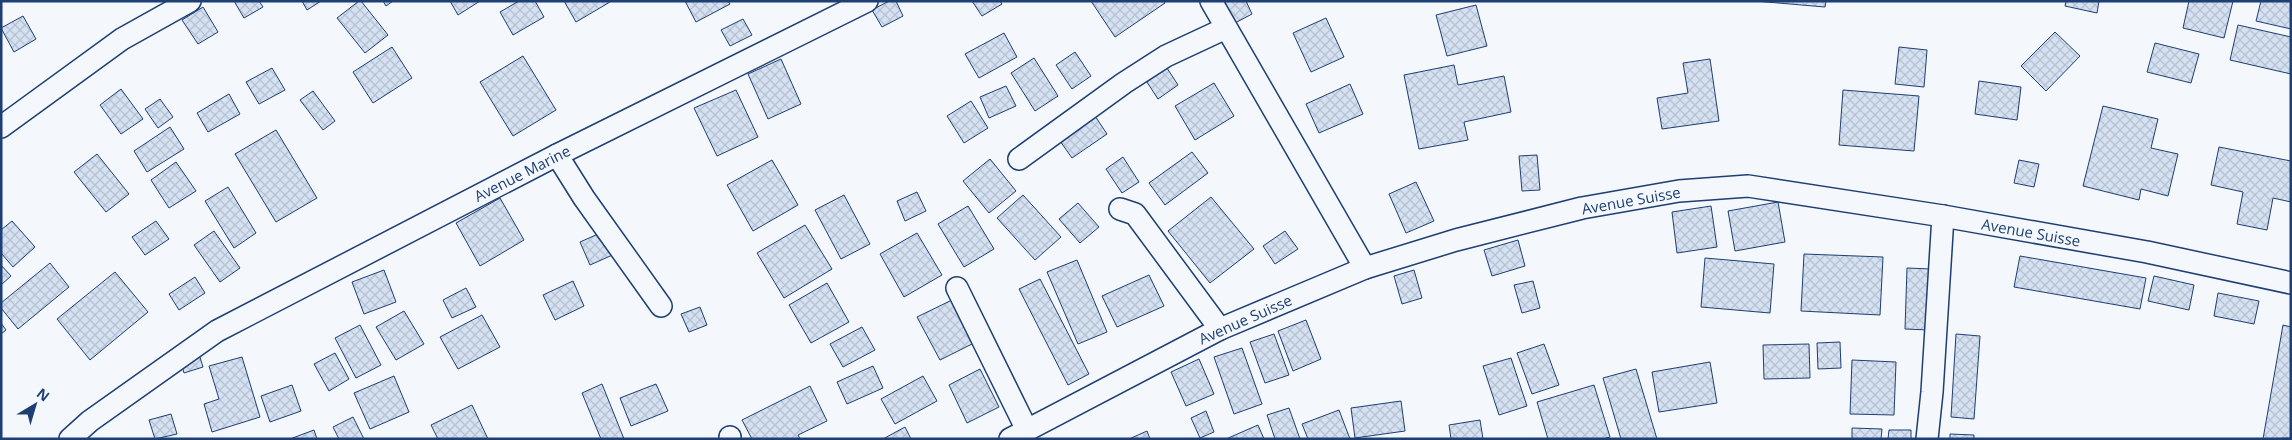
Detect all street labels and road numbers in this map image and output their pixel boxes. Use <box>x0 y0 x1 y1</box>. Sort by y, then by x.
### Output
street label: Avenue Marine <box>470 140 574 206</box>
street label: Avenue Suisse <box>1580 181 1682 219</box>
street label: Avenue Suisse <box>1980 213 2082 251</box>
street label: Avenue Suisse <box>1195 290 1295 348</box>

